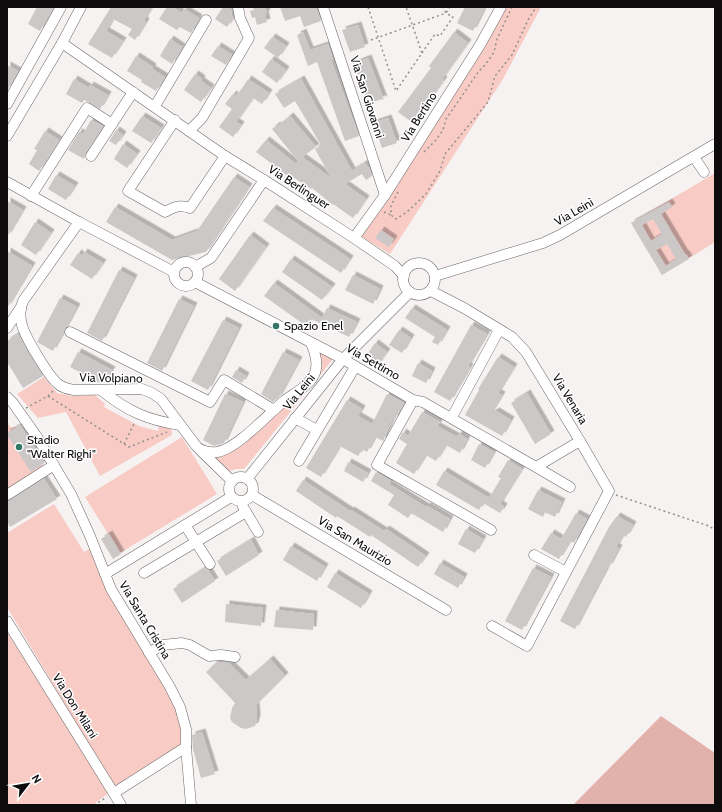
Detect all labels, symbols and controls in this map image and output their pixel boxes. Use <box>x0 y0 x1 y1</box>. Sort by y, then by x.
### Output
street label: Via San Giovanni <box>347 54 388 140</box>
street label: Via Bertino <box>397 89 440 144</box>
street label: Via Berlinguer <box>266 161 333 212</box>
street label: Via Leinì <box>552 194 596 229</box>
place label: Spazio Enel <box>284 318 343 333</box>
marker: Spazio Enel <box>271 321 281 331</box>
street label: Via Settimo <box>344 340 403 383</box>
street label: Via Volpiano <box>79 369 143 386</box>
street label: Via Leinì <box>279 370 318 413</box>
street label: Via Venaria <box>550 371 591 427</box>
place label: Stadio "Walter Righi" <box>27 432 96 461</box>
marker: Stadio "Walter Righi" <box>14 442 24 452</box>
street label: Via San Maurizio <box>315 513 395 569</box>
street label: Via Santa Cristina <box>116 578 175 662</box>
street label: Via Don Milani <box>50 671 101 741</box>
north arrow <box>8 764 48 804</box>
text: N <box>29 772 45 786</box>

